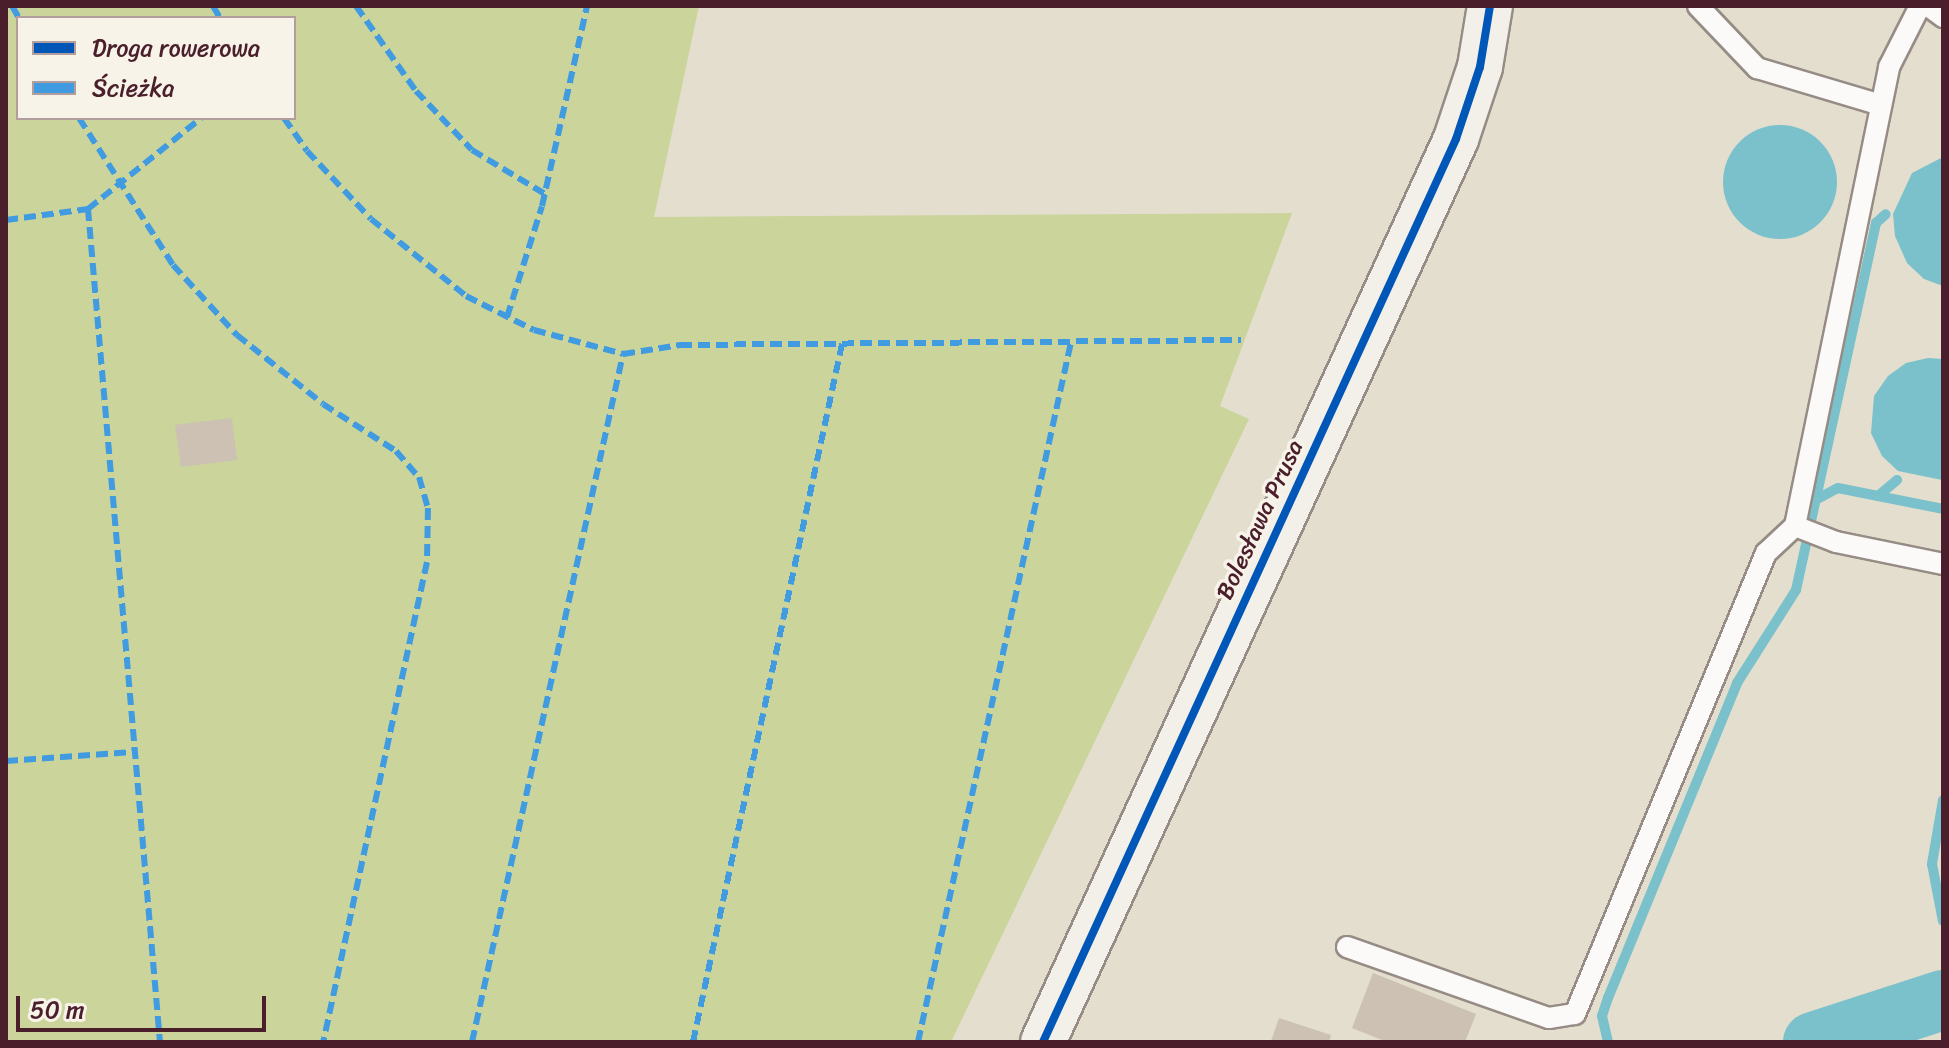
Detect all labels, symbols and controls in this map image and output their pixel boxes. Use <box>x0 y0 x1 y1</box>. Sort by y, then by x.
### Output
legend <box>16 16 296 120</box>
text: Droga rowerowa <box>92 27 260 69</box>
text: Ścieżka <box>92 67 174 109</box>
street label: Bolesława Prusa <box>1210 436 1310 604</box>
scale bar <box>20 980 270 1030</box>
text: 50 m <box>30 989 85 1031</box>

